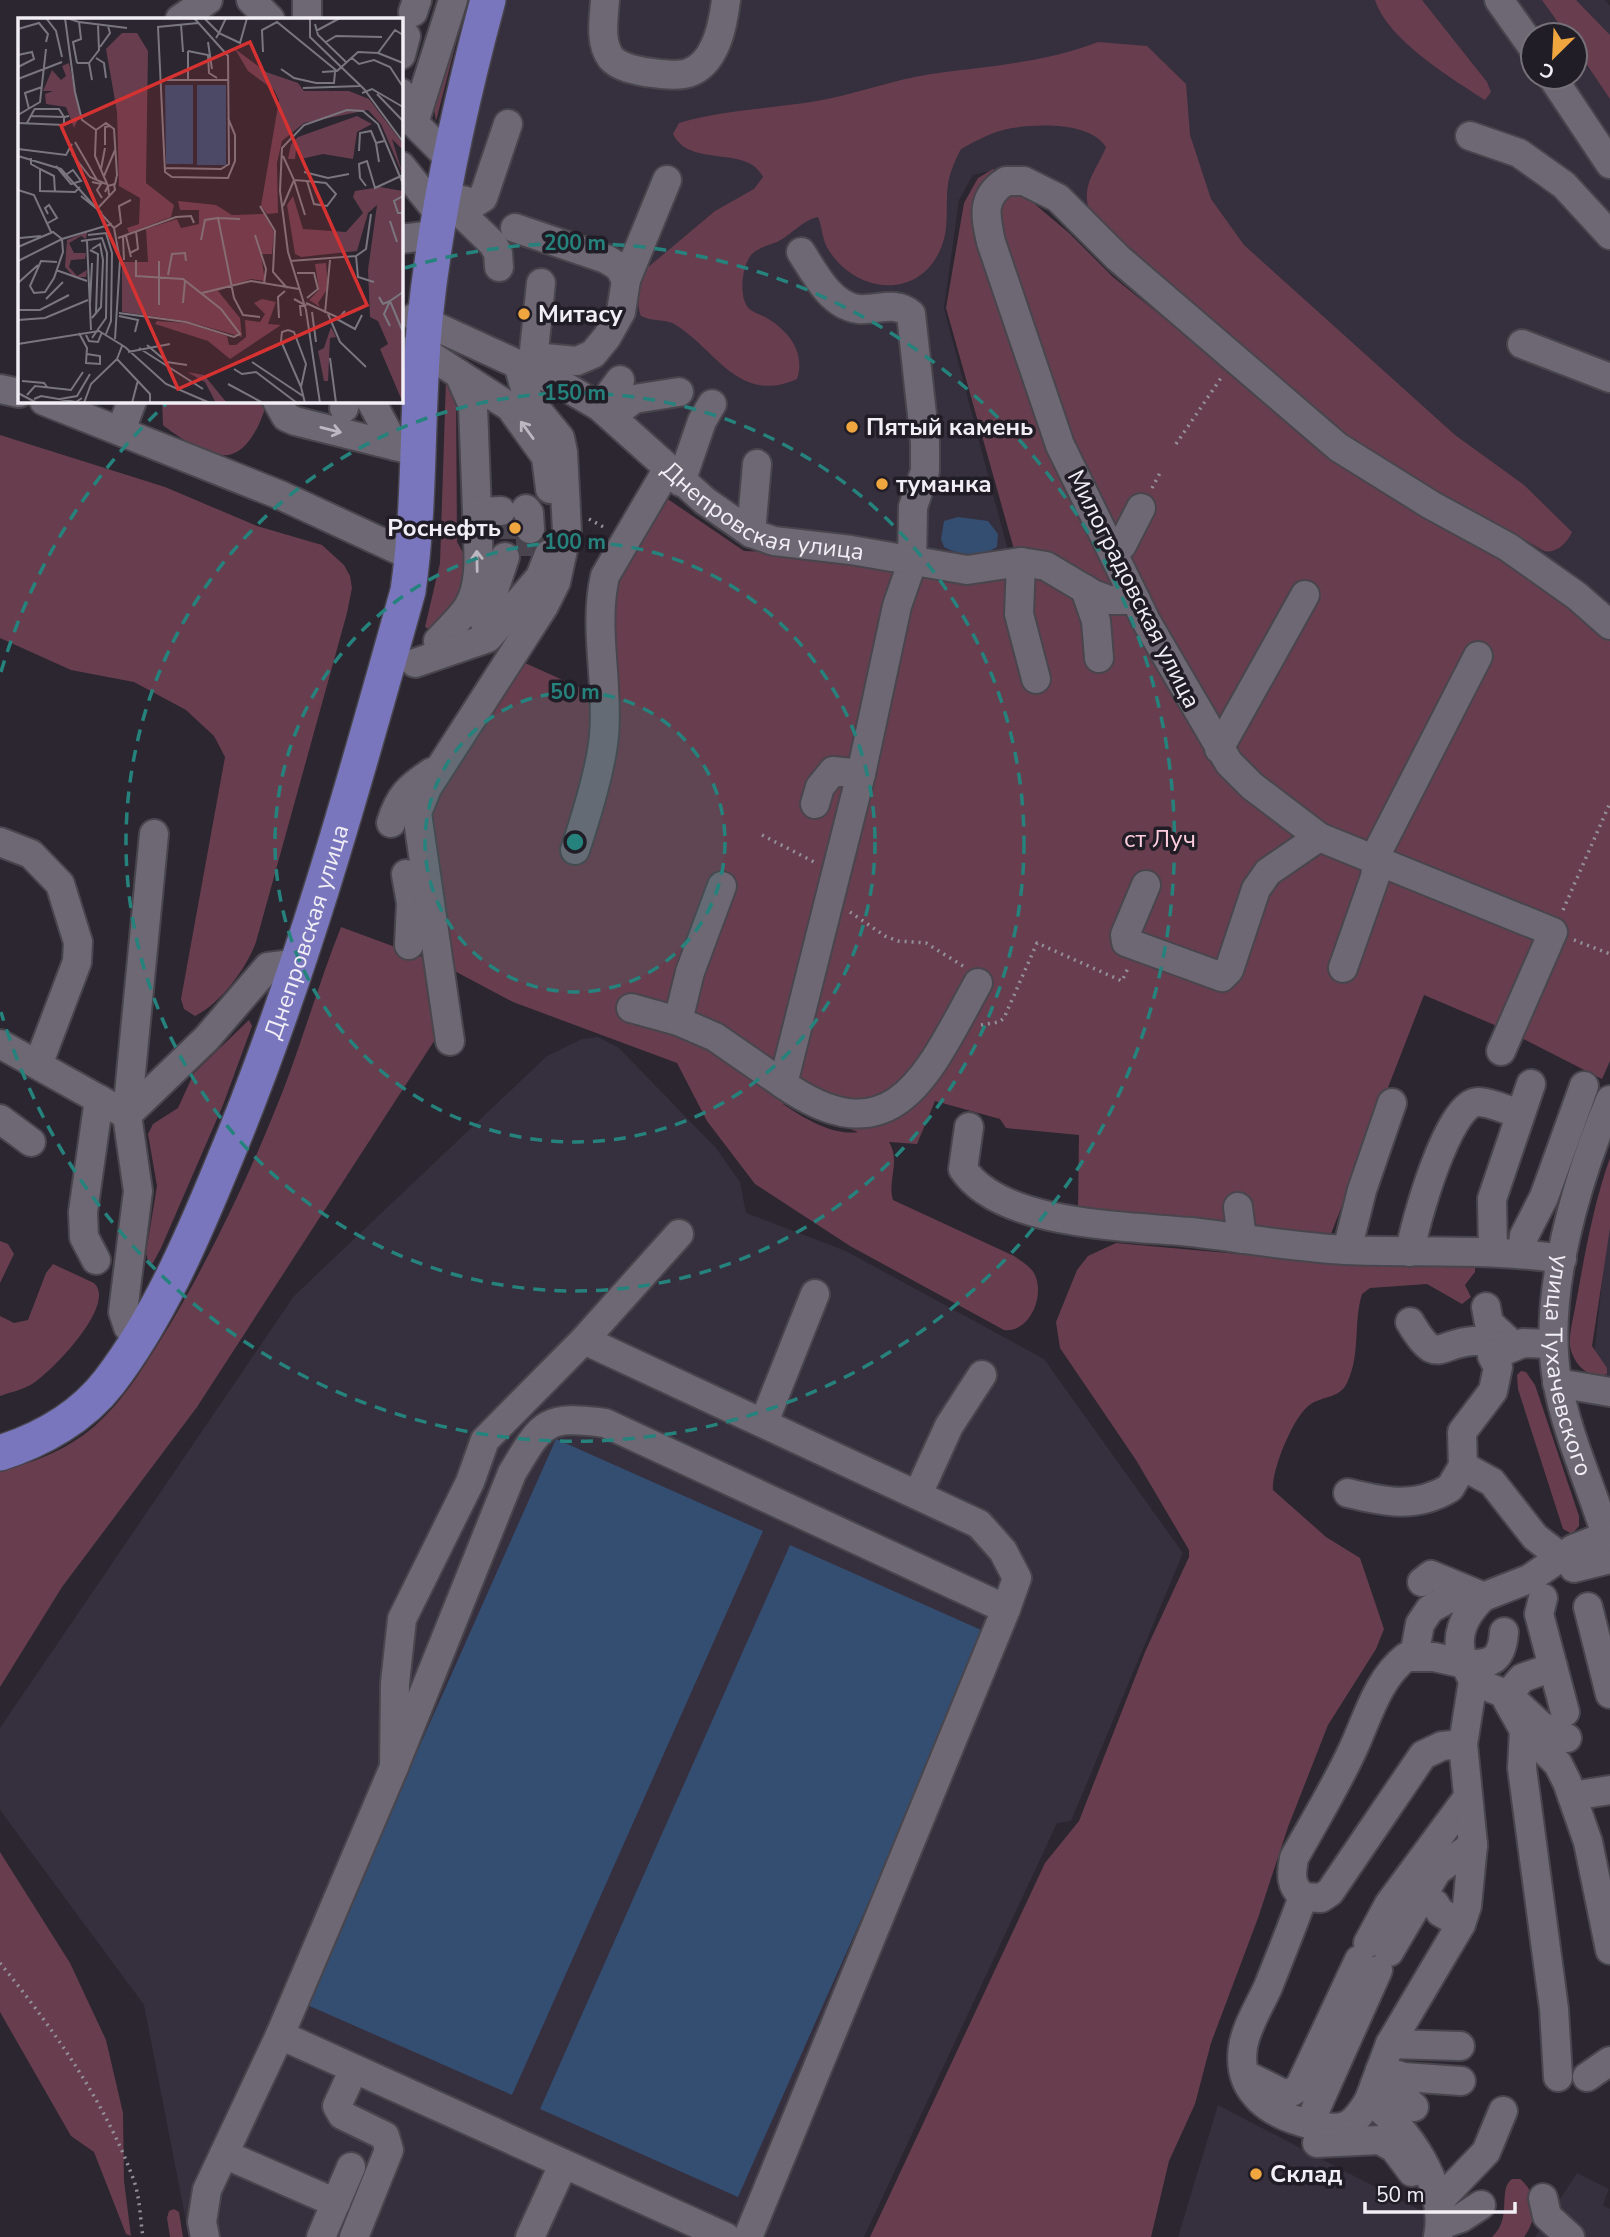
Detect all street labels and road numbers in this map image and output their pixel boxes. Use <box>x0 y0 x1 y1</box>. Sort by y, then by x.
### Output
street label: Днепровская улица <box>655 454 867 568</box>
street label: Милоградовская улица <box>1060 464 1208 714</box>
street label: Днепровская улица <box>257 820 356 1043</box>
street label: улица Тухачевского <box>1537 1252 1600 1480</box>

